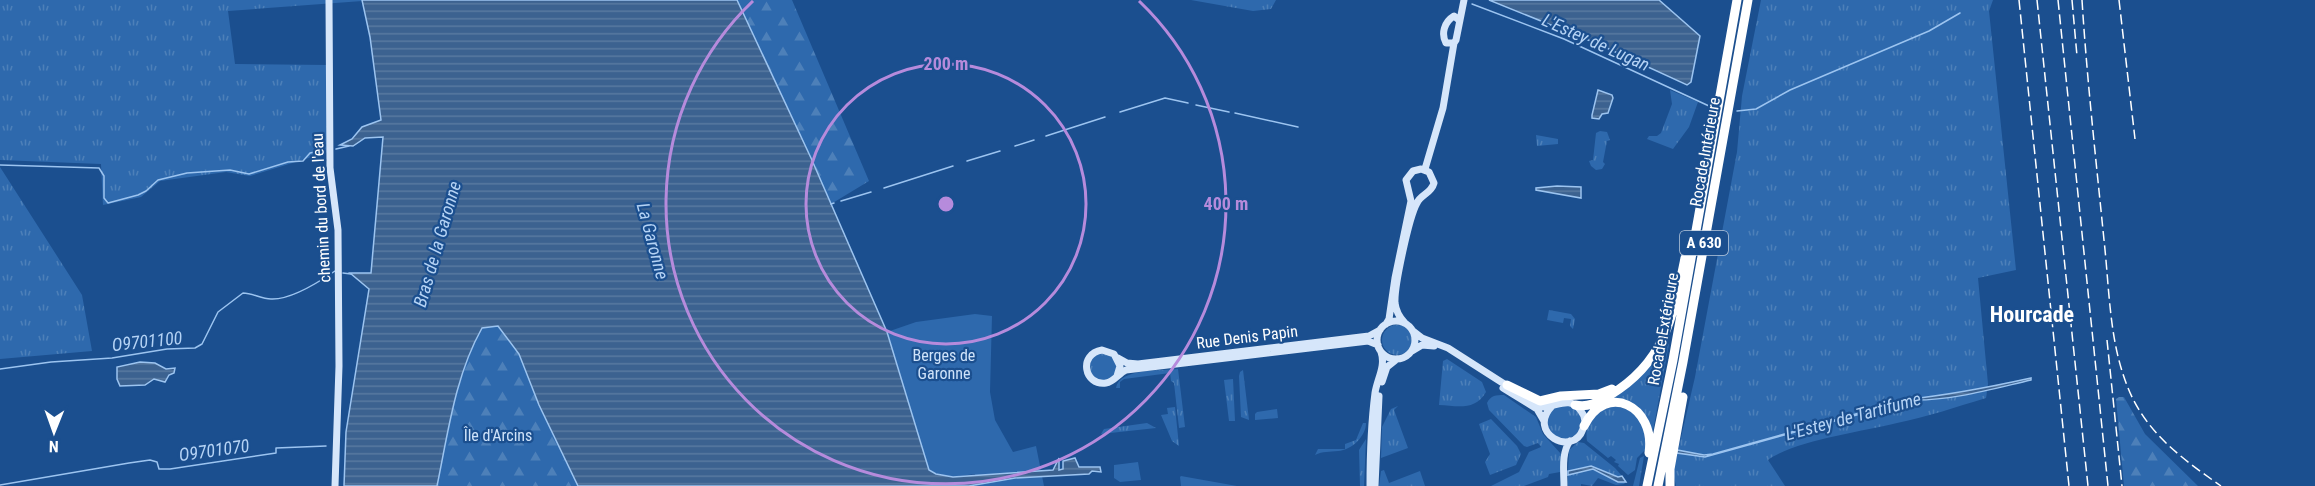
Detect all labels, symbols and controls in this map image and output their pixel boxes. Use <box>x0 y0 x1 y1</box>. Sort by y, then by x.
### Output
water label: L'Estey de Lugan <box>1539 9 1653 75</box>
text: 200 m <box>924 53 968 74</box>
street label: Rocade Intérieure <box>1686 96 1724 208</box>
street label: chemin du bord de l'eau <box>308 133 334 283</box>
water label: Bras de la Garonne <box>409 179 465 309</box>
text: 400 m <box>1204 193 1248 214</box>
centre of rings <box>936 194 956 214</box>
water label: La Garonne <box>633 200 673 282</box>
road number: A 630 <box>1680 231 1728 255</box>
street label: Rocade Extérieure <box>1644 271 1682 387</box>
district label: Hourcade <box>1990 302 2074 327</box>
street label: Rue Denis Papin <box>1195 321 1299 353</box>
water label: O9701100 <box>111 327 184 355</box>
park label: Berges de Garonne <box>913 346 975 383</box>
water label: L'Estey de Tartifume <box>1783 388 1923 444</box>
north arrow <box>24 402 84 462</box>
park label: Île d'Arcins <box>463 426 532 445</box>
water label: O9701070 <box>177 435 251 465</box>
text: N <box>49 437 59 456</box>

